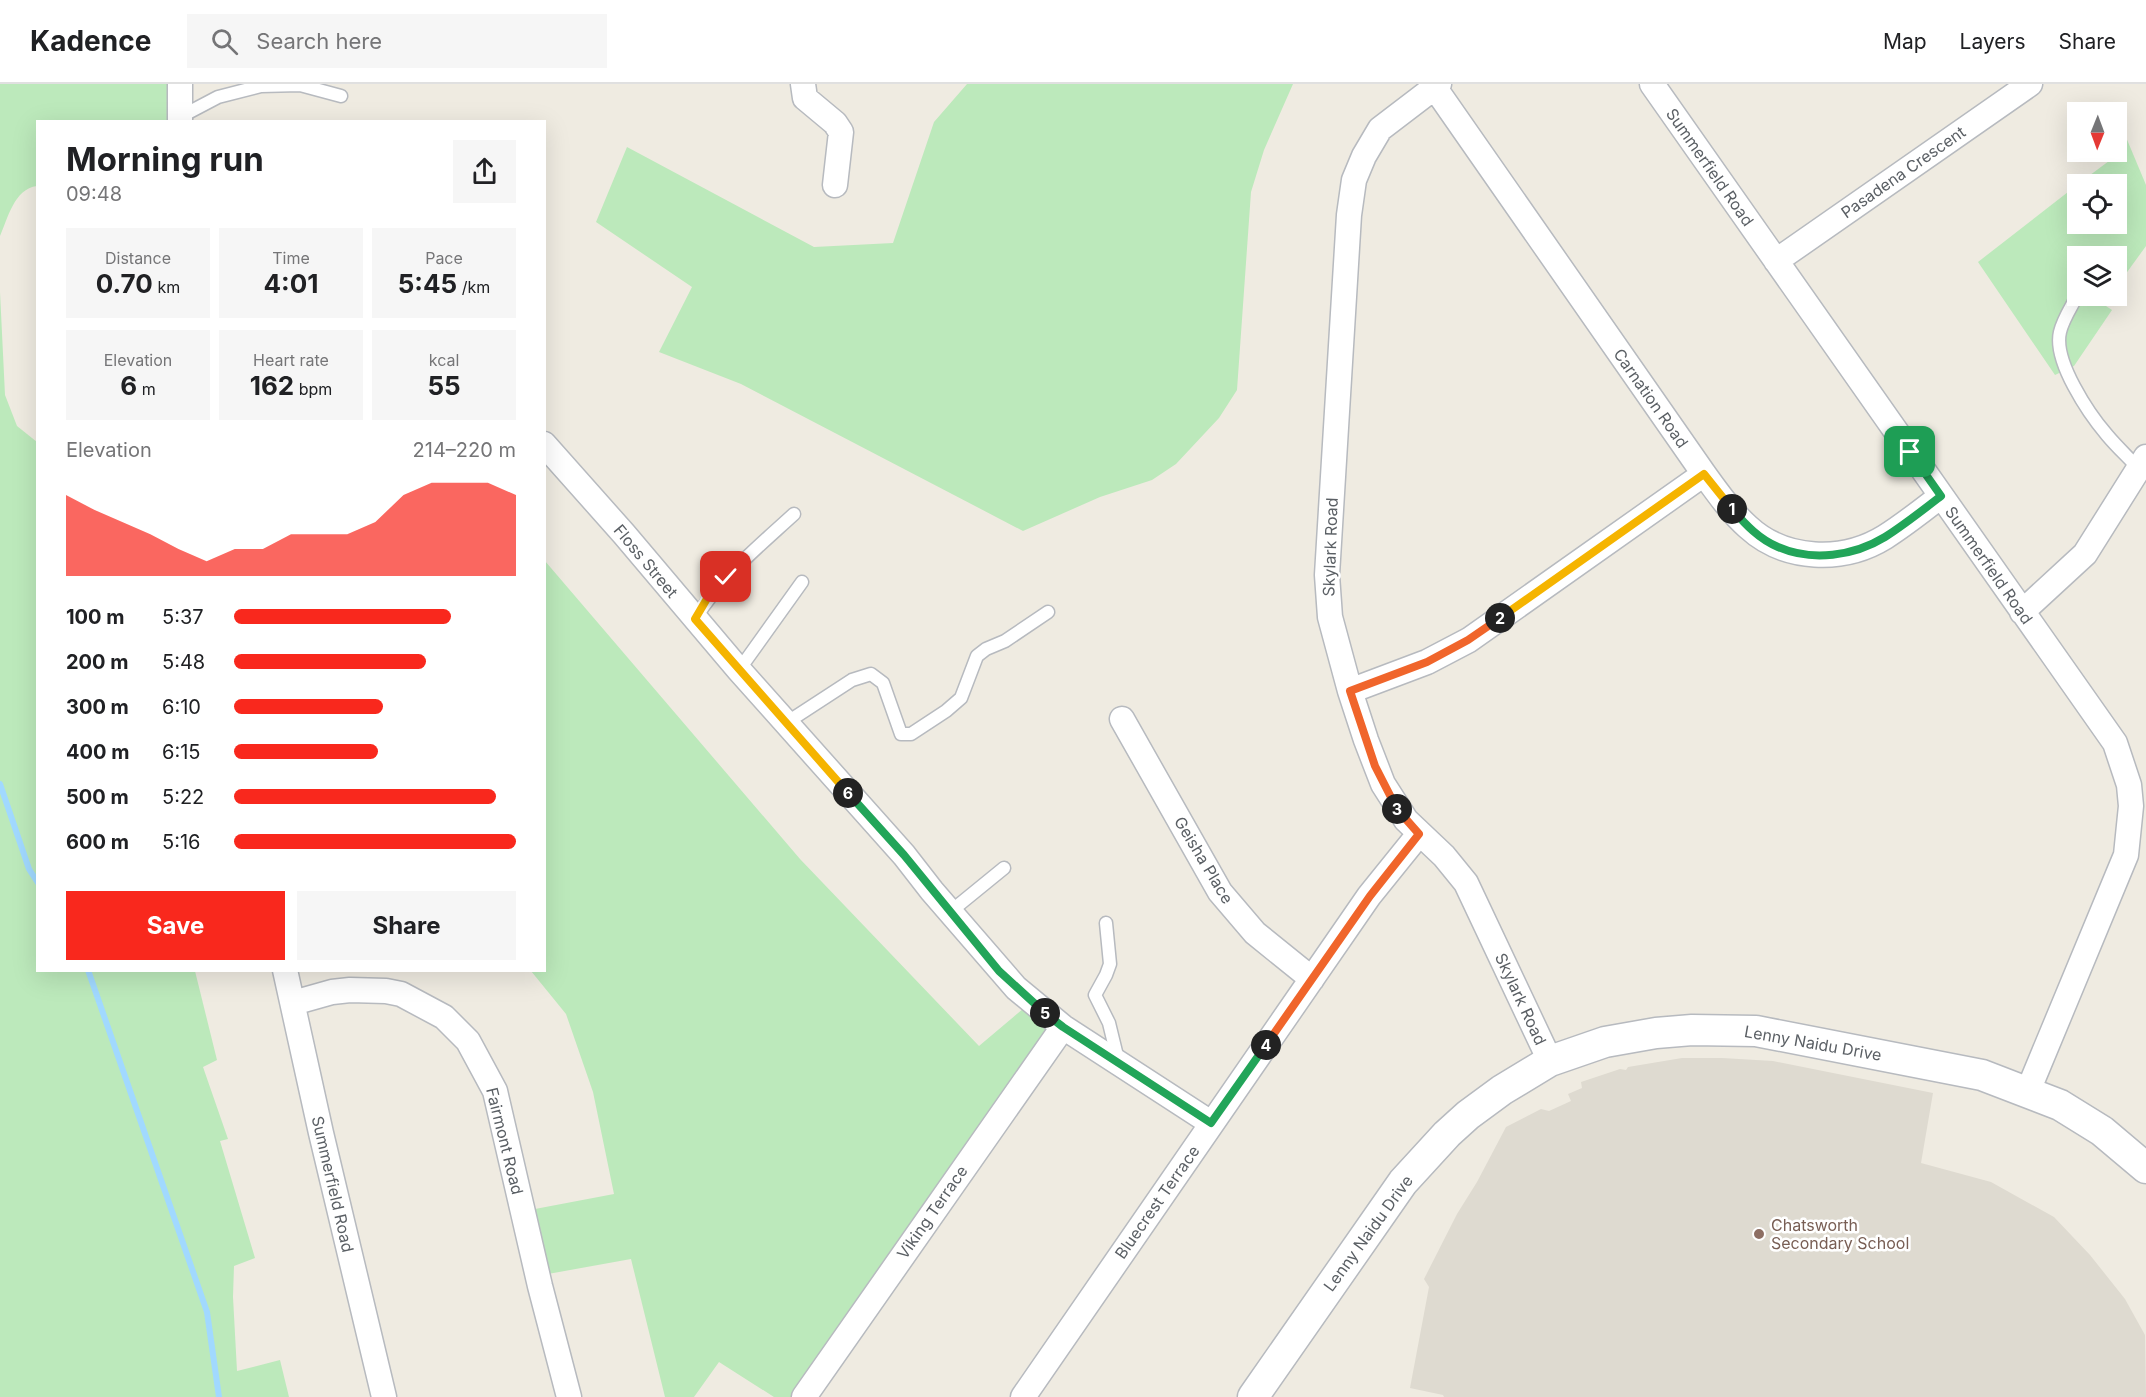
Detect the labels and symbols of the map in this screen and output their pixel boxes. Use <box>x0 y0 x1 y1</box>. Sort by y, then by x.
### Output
north arrow <box>2067 102 2127 162</box>
street label: Summerfield Road <box>1662 104 1758 230</box>
street label: Pasadena Crescent <box>1837 122 1969 222</box>
street label: Carnation Road <box>1609 344 1693 452</box>
pin <box>1884 426 1935 477</box>
pin: 1 <box>1717 494 1747 524</box>
street label: Skylark Road <box>1318 497 1342 597</box>
street label: Summerfield Road <box>1941 502 2037 628</box>
street label: Floss Street <box>610 520 682 602</box>
pin <box>700 551 751 602</box>
pin: 2 <box>1485 603 1515 633</box>
pin: 6 <box>833 778 863 808</box>
pin: 3 <box>1382 794 1412 824</box>
street label: Geisha Place <box>1170 813 1238 907</box>
street label: Skylark Road <box>1491 950 1551 1048</box>
pin: 5 <box>1030 998 1060 1028</box>
street label: Lenny Naidu Drive <box>1743 1021 1883 1065</box>
pin: 4 <box>1251 1030 1281 1060</box>
street label: Fairmont Road <box>482 1085 528 1197</box>
street label: Summerfield Road <box>308 1114 358 1254</box>
street label: Bluecrest Terrace <box>1110 1142 1204 1262</box>
street label: Viking Terrace <box>892 1161 972 1263</box>
street label: Lenny Naidu Drive <box>1319 1171 1417 1295</box>
place label: Chatsworth Secondary School <box>1771 1215 1909 1253</box>
marker: Chatsworth Secondary School <box>1752 1227 1766 1241</box>

